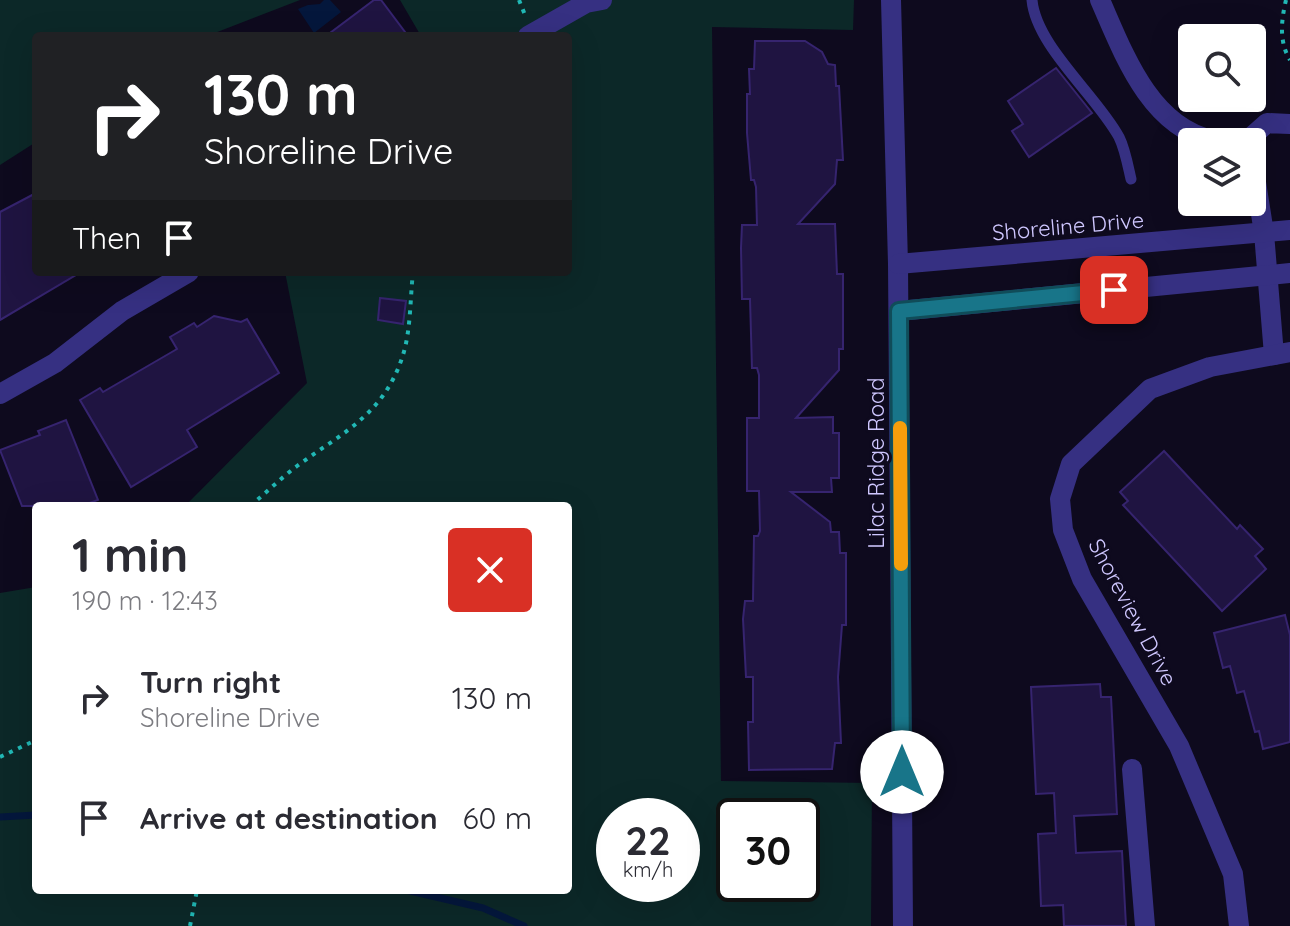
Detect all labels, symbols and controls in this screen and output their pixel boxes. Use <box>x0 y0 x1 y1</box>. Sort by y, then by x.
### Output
map controls <box>1178 24 1266 216</box>
button: search <box>1178 24 1266 112</box>
text: 130 m <box>204 59 358 129</box>
icon: right <box>72 64 176 168</box>
text: Shoreline Drive <box>204 128 453 173</box>
button: layers <box>1178 128 1266 216</box>
street label: Shoreline Drive <box>991 205 1145 247</box>
icon: arrive <box>157 216 201 260</box>
text: Then <box>72 219 141 257</box>
pin <box>1080 256 1148 324</box>
icon: arrive <box>1092 268 1136 312</box>
street label: Lilac Ridge Road <box>862 377 890 549</box>
text: 1 min <box>72 524 188 584</box>
button: close <box>448 528 532 612</box>
street label: Shoreview Drive <box>1082 534 1184 690</box>
text: 190 m · 12:43 <box>72 584 218 617</box>
text: Turn right <box>140 663 281 701</box>
icon: right <box>72 676 116 720</box>
text: 130 m <box>452 679 532 717</box>
text: Shoreline Drive <box>140 701 320 734</box>
position arrow <box>860 730 944 814</box>
icon: arrive <box>72 796 116 840</box>
speed limit sign: 30 <box>716 798 820 902</box>
text: Arrive at destination <box>140 799 438 837</box>
text: 60 m <box>462 799 532 837</box>
text: 22 <box>625 815 671 865</box>
text: km/h <box>623 857 673 882</box>

